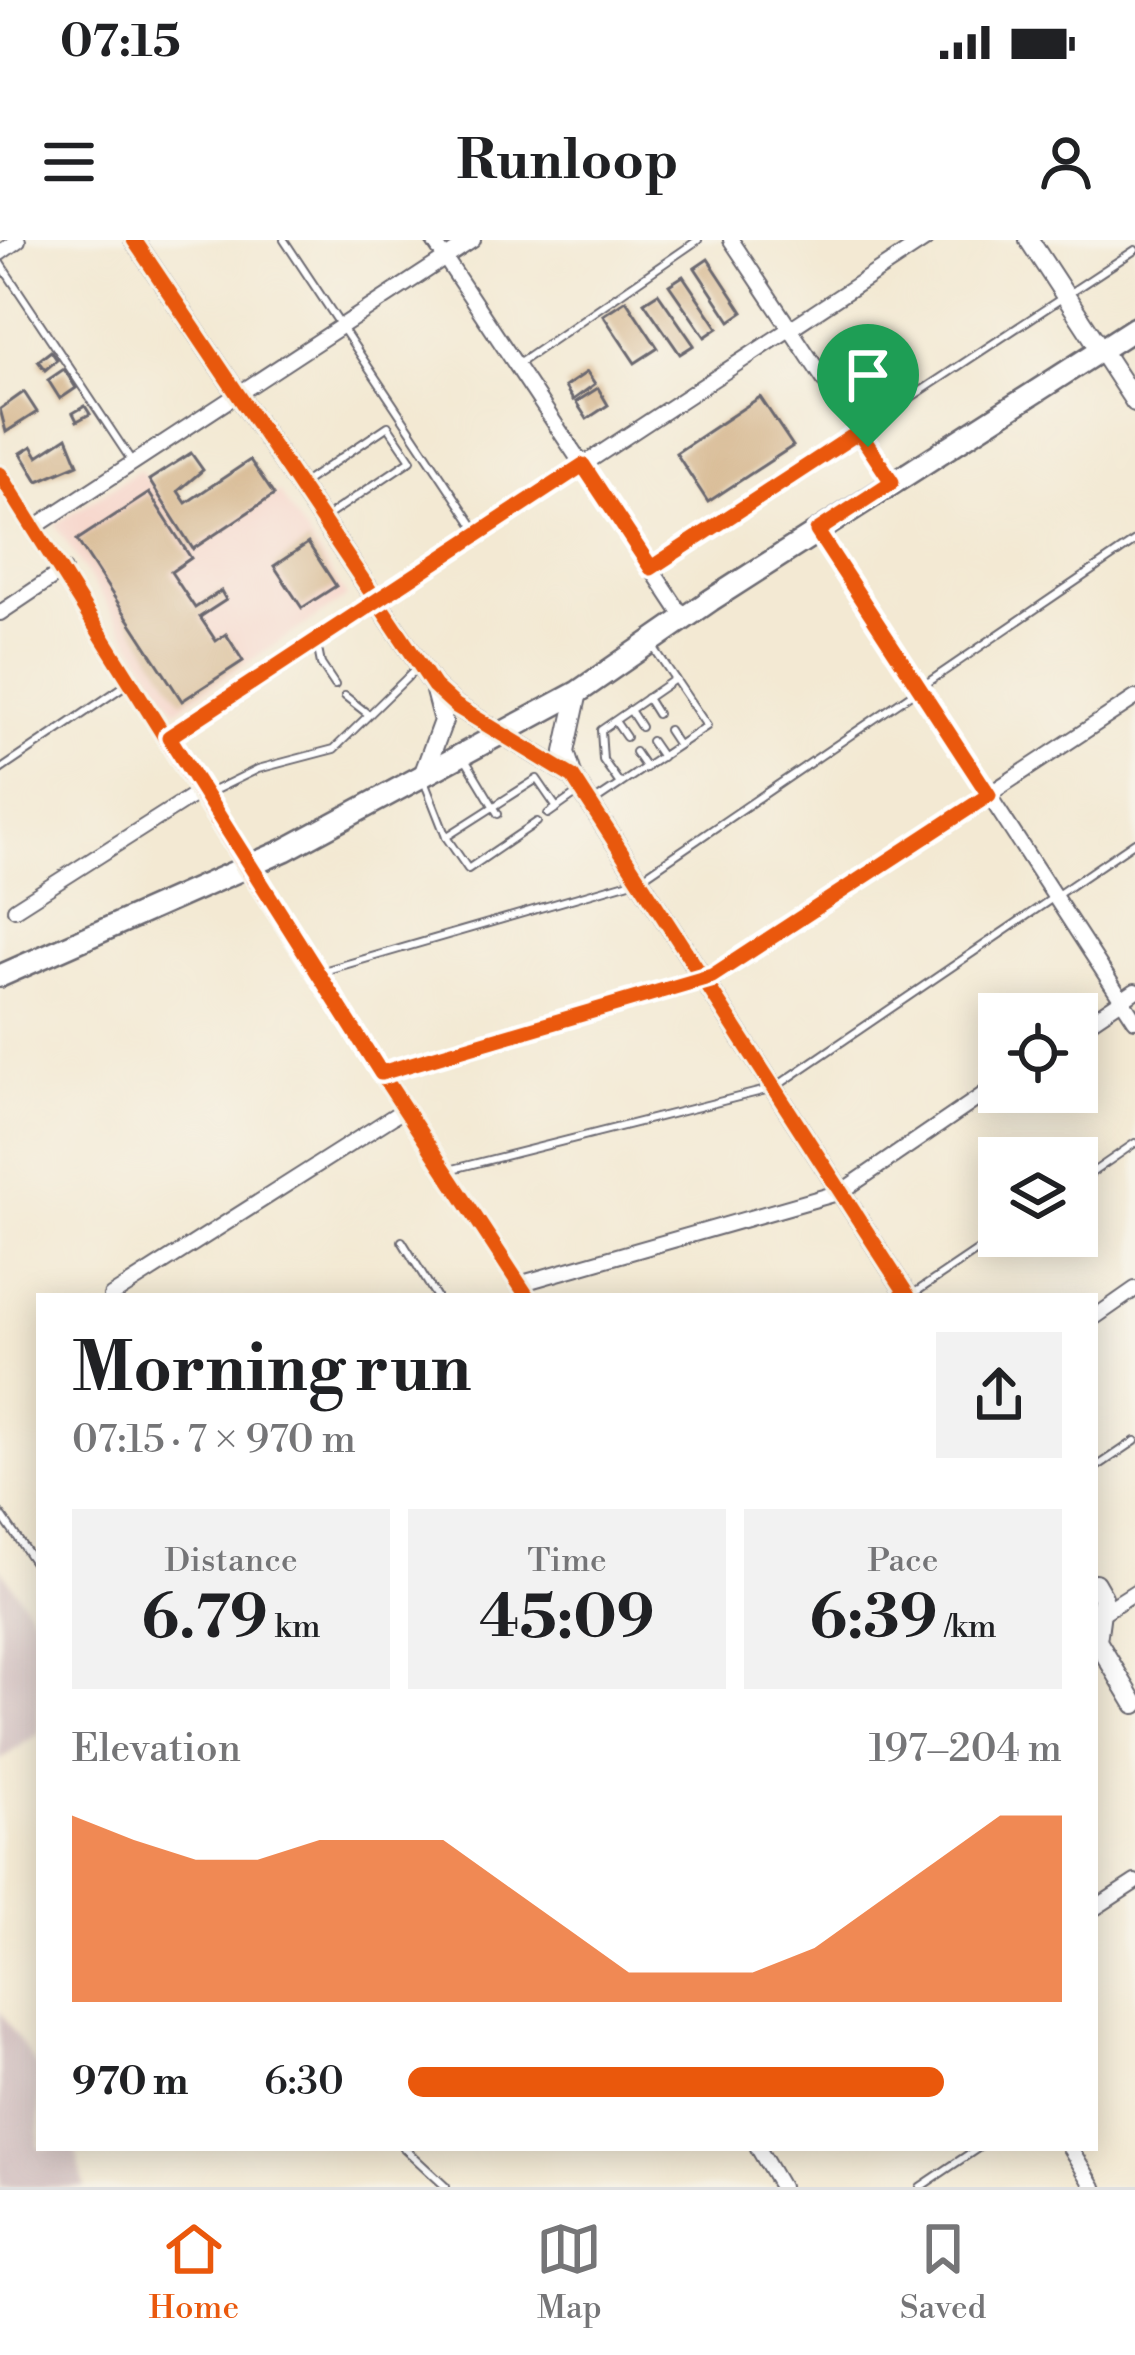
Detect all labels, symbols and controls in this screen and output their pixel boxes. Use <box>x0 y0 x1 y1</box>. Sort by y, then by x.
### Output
text: 07:15 <box>60 14 181 71</box>
text: Runloop <box>457 128 678 196</box>
icon: menu <box>36 129 102 195</box>
icon: person <box>1033 129 1099 195</box>
pin <box>817 324 919 447</box>
icon: arrive <box>835 342 901 408</box>
map controls <box>978 993 1098 1257</box>
button: locate <box>978 993 1098 1113</box>
button: layers <box>978 1137 1098 1257</box>
text: Morning run <box>72 1329 471 1412</box>
button: share <box>936 1332 1062 1458</box>
text: 07:15 · 7 × 970 m <box>72 1416 356 1465</box>
text: Distance <box>164 1541 298 1582</box>
text: Time <box>527 1541 607 1582</box>
text: Pace <box>868 1541 938 1582</box>
text: 6.79 <box>141 1582 268 1657</box>
text: 45:09 <box>479 1582 655 1657</box>
text: 6:39 <box>809 1582 937 1657</box>
text: km <box>268 1607 321 1648</box>
text: /km <box>937 1607 997 1648</box>
text: Elevation <box>72 1725 241 1774</box>
text: 197–204 m <box>869 1725 1062 1774</box>
text: 970 m <box>72 2058 188 2107</box>
text: 6:30 <box>264 2058 344 2107</box>
tab: Home <box>149 2216 239 2329</box>
tab: Map <box>536 2216 602 2329</box>
tab: Saved <box>900 2216 986 2329</box>

